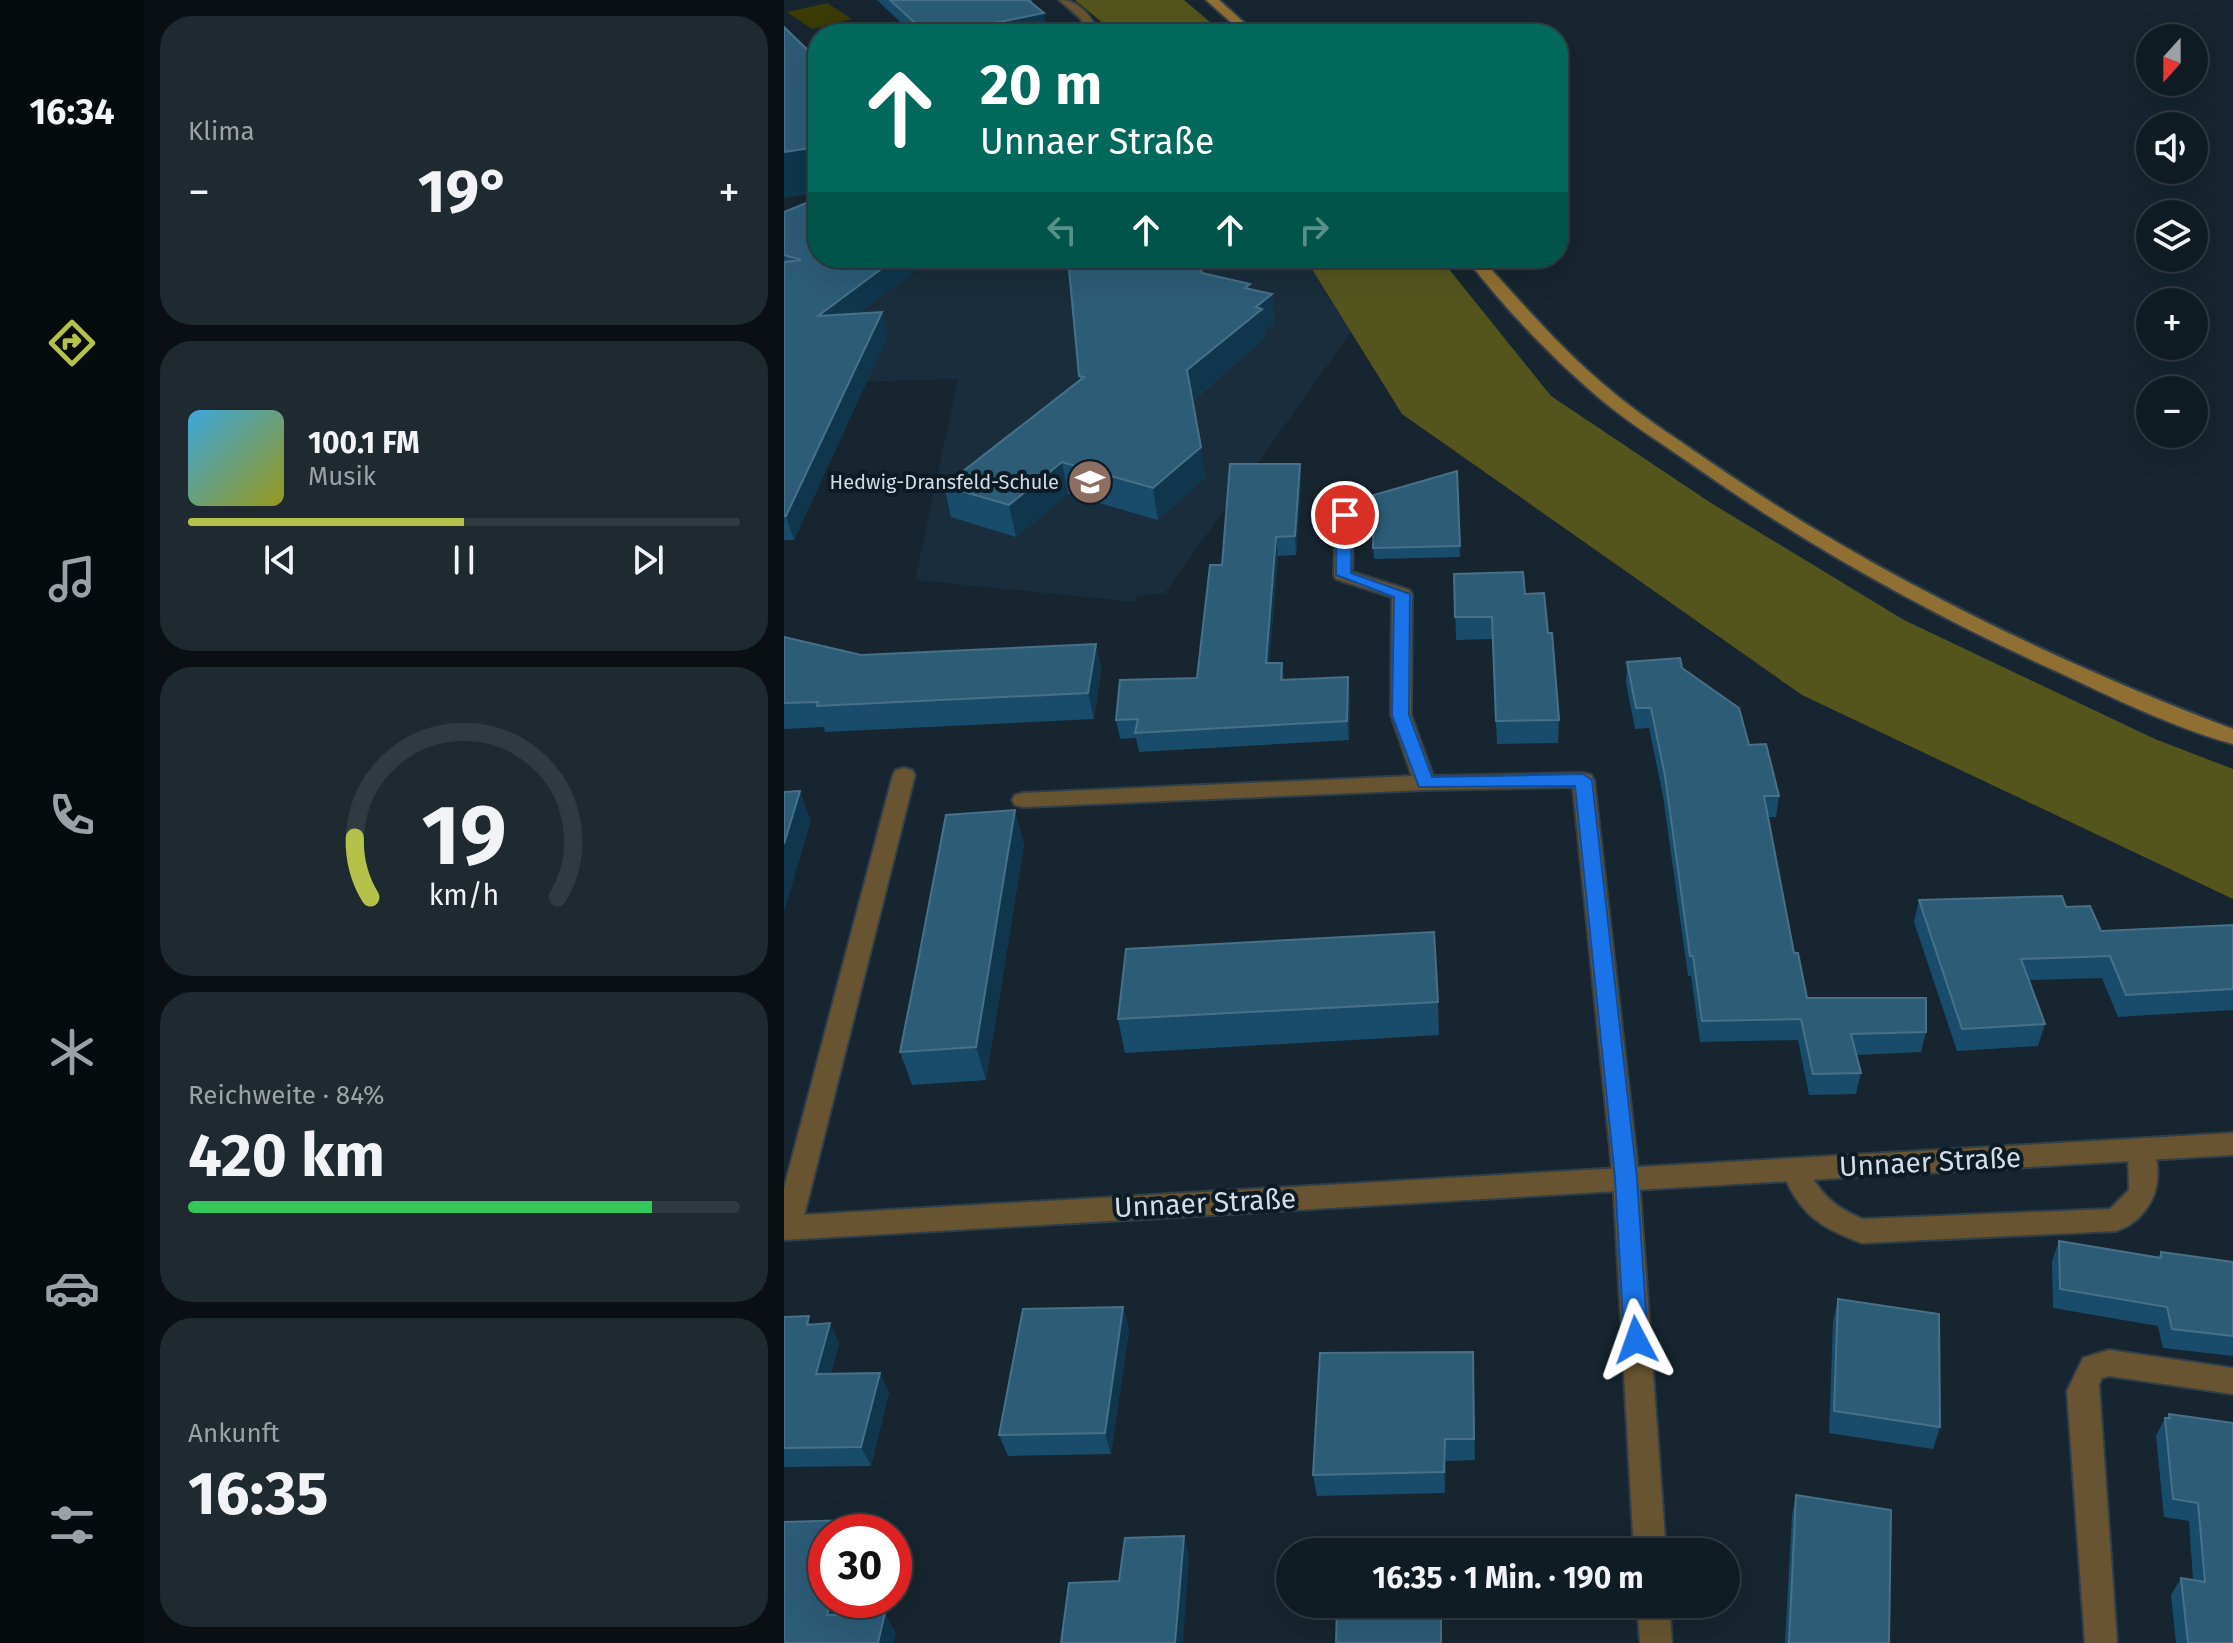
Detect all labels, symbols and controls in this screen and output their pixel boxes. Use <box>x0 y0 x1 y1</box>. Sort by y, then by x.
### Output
north arrow <box>2136 24 2208 96</box>
map controls <box>2136 24 2208 448</box>
text: 20 m <box>980 52 1102 119</box>
icon: ahead <box>848 56 952 160</box>
text: 16:34 <box>29 90 115 134</box>
button: sound <box>2136 112 2208 184</box>
text: Klima <box>188 116 255 147</box>
text: Unnaer Straße <box>980 120 1214 164</box>
text: 19° <box>418 156 510 228</box>
text: − <box>188 166 210 219</box>
text: + <box>718 166 740 219</box>
button: layers <box>2136 200 2208 272</box>
icon: left <box>1040 208 1084 252</box>
icon: ahead <box>1124 208 1168 252</box>
icon: ahead <box>1208 208 1252 252</box>
icon: right <box>1292 208 1336 252</box>
button: + <box>2136 288 2208 360</box>
icon: directions <box>44 315 100 371</box>
button: − <box>2136 376 2208 448</box>
text: 100.1 FM <box>308 425 420 461</box>
school or university icon: Hedwig-Dransfeld-Schule <box>1066 458 1114 506</box>
text: Musik <box>308 461 376 492</box>
place label: Hedwig-Dransfeld-Schule <box>830 470 1059 494</box>
pin <box>1311 481 1379 549</box>
icon: arrive <box>1323 493 1367 537</box>
icon: previous <box>258 538 302 582</box>
icon: pause <box>442 538 486 582</box>
icon: next <box>626 538 670 582</box>
icon: music <box>44 551 100 607</box>
text: 19 <box>421 785 507 885</box>
icon: phone <box>44 787 100 843</box>
text: km/h <box>429 878 499 913</box>
icon: climate <box>44 1024 100 1080</box>
text: Reichweite · 84% <box>188 1080 384 1111</box>
text: 420 km <box>188 1120 385 1192</box>
street label: Unnaer Straße <box>1838 1141 2022 1183</box>
street label: Unnaer Straße <box>1113 1182 1297 1224</box>
icon: car <box>44 1260 100 1316</box>
position arrow <box>1594 1298 1678 1382</box>
text: Ankunft <box>188 1418 280 1449</box>
text: 16:35 <box>188 1458 328 1530</box>
icon: filters <box>44 1497 100 1553</box>
speed limit sign: 30 <box>808 1514 912 1618</box>
text: 16:35 · 1 Min. · 190 m <box>1372 1560 1644 1596</box>

